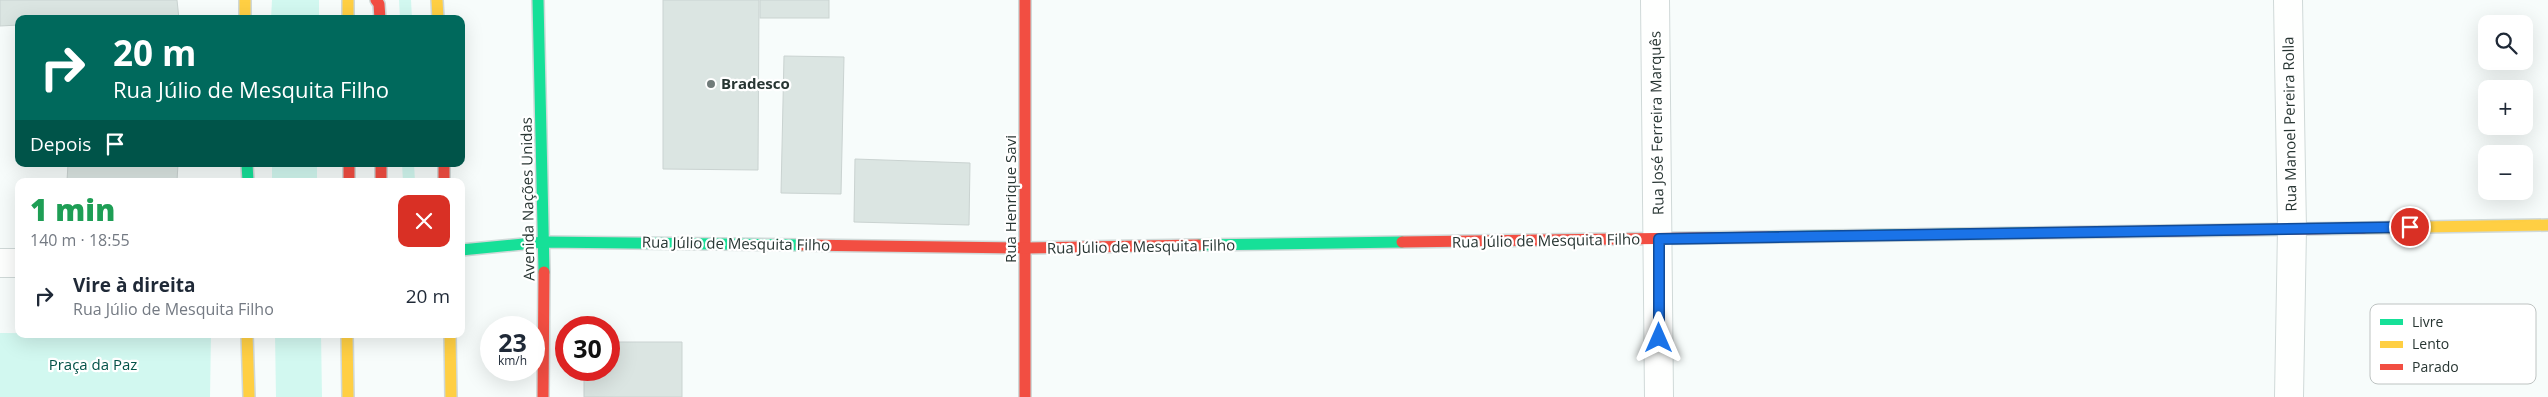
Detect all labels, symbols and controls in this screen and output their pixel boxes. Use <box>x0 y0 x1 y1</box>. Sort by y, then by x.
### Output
map controls <box>2478 15 2533 200</box>
button: search <box>2478 15 2533 70</box>
text: 20 m <box>113 29 196 76</box>
street label: Rua José Ferreira Marquês <box>1644 31 1668 215</box>
icon: right <box>30 35 95 100</box>
street label: Rua Manoel Pereira Rolla <box>2277 36 2301 212</box>
place label: Bradesco <box>721 73 790 93</box>
text: Rua Júlio de Mesquita Filho <box>113 74 389 104</box>
marker: Bradesco <box>705 78 717 90</box>
button: + <box>2478 80 2533 135</box>
street label: Avenida Nações Unidas <box>516 117 538 281</box>
icon: arrive <box>101 130 129 158</box>
text: Depois <box>30 131 91 157</box>
street label: Rua Henrique Savi <box>1000 135 1020 263</box>
button: − <box>2478 145 2533 200</box>
text: 1 min <box>30 189 115 230</box>
button: close <box>398 195 450 247</box>
pin <box>2389 206 2431 248</box>
icon: arrive <box>2396 213 2424 241</box>
street label: Rua Júlio de Mesquita Filho <box>1452 228 1640 252</box>
text: 140 m · 18:55 <box>30 229 130 251</box>
street label: Rua Júlio de Mesquita Filho <box>642 231 830 255</box>
street label: Rua Júlio de Mesquita Filho <box>1047 234 1235 258</box>
text: Vire à direita <box>73 272 196 298</box>
icon: right <box>30 282 58 310</box>
text: 20 m <box>406 283 450 309</box>
text: Rua Júlio de Mesquita Filho <box>73 298 274 320</box>
legend <box>2370 304 2536 384</box>
position arrow <box>1632 311 1684 363</box>
text: Livre <box>2412 312 2444 331</box>
speed limit sign: 30 <box>555 316 620 381</box>
text: 23 <box>498 325 527 359</box>
text: Lento <box>2412 334 2449 353</box>
text: km/h <box>498 352 527 369</box>
park label: Praça da Paz <box>49 354 137 374</box>
text: Parado <box>2412 357 2459 376</box>

